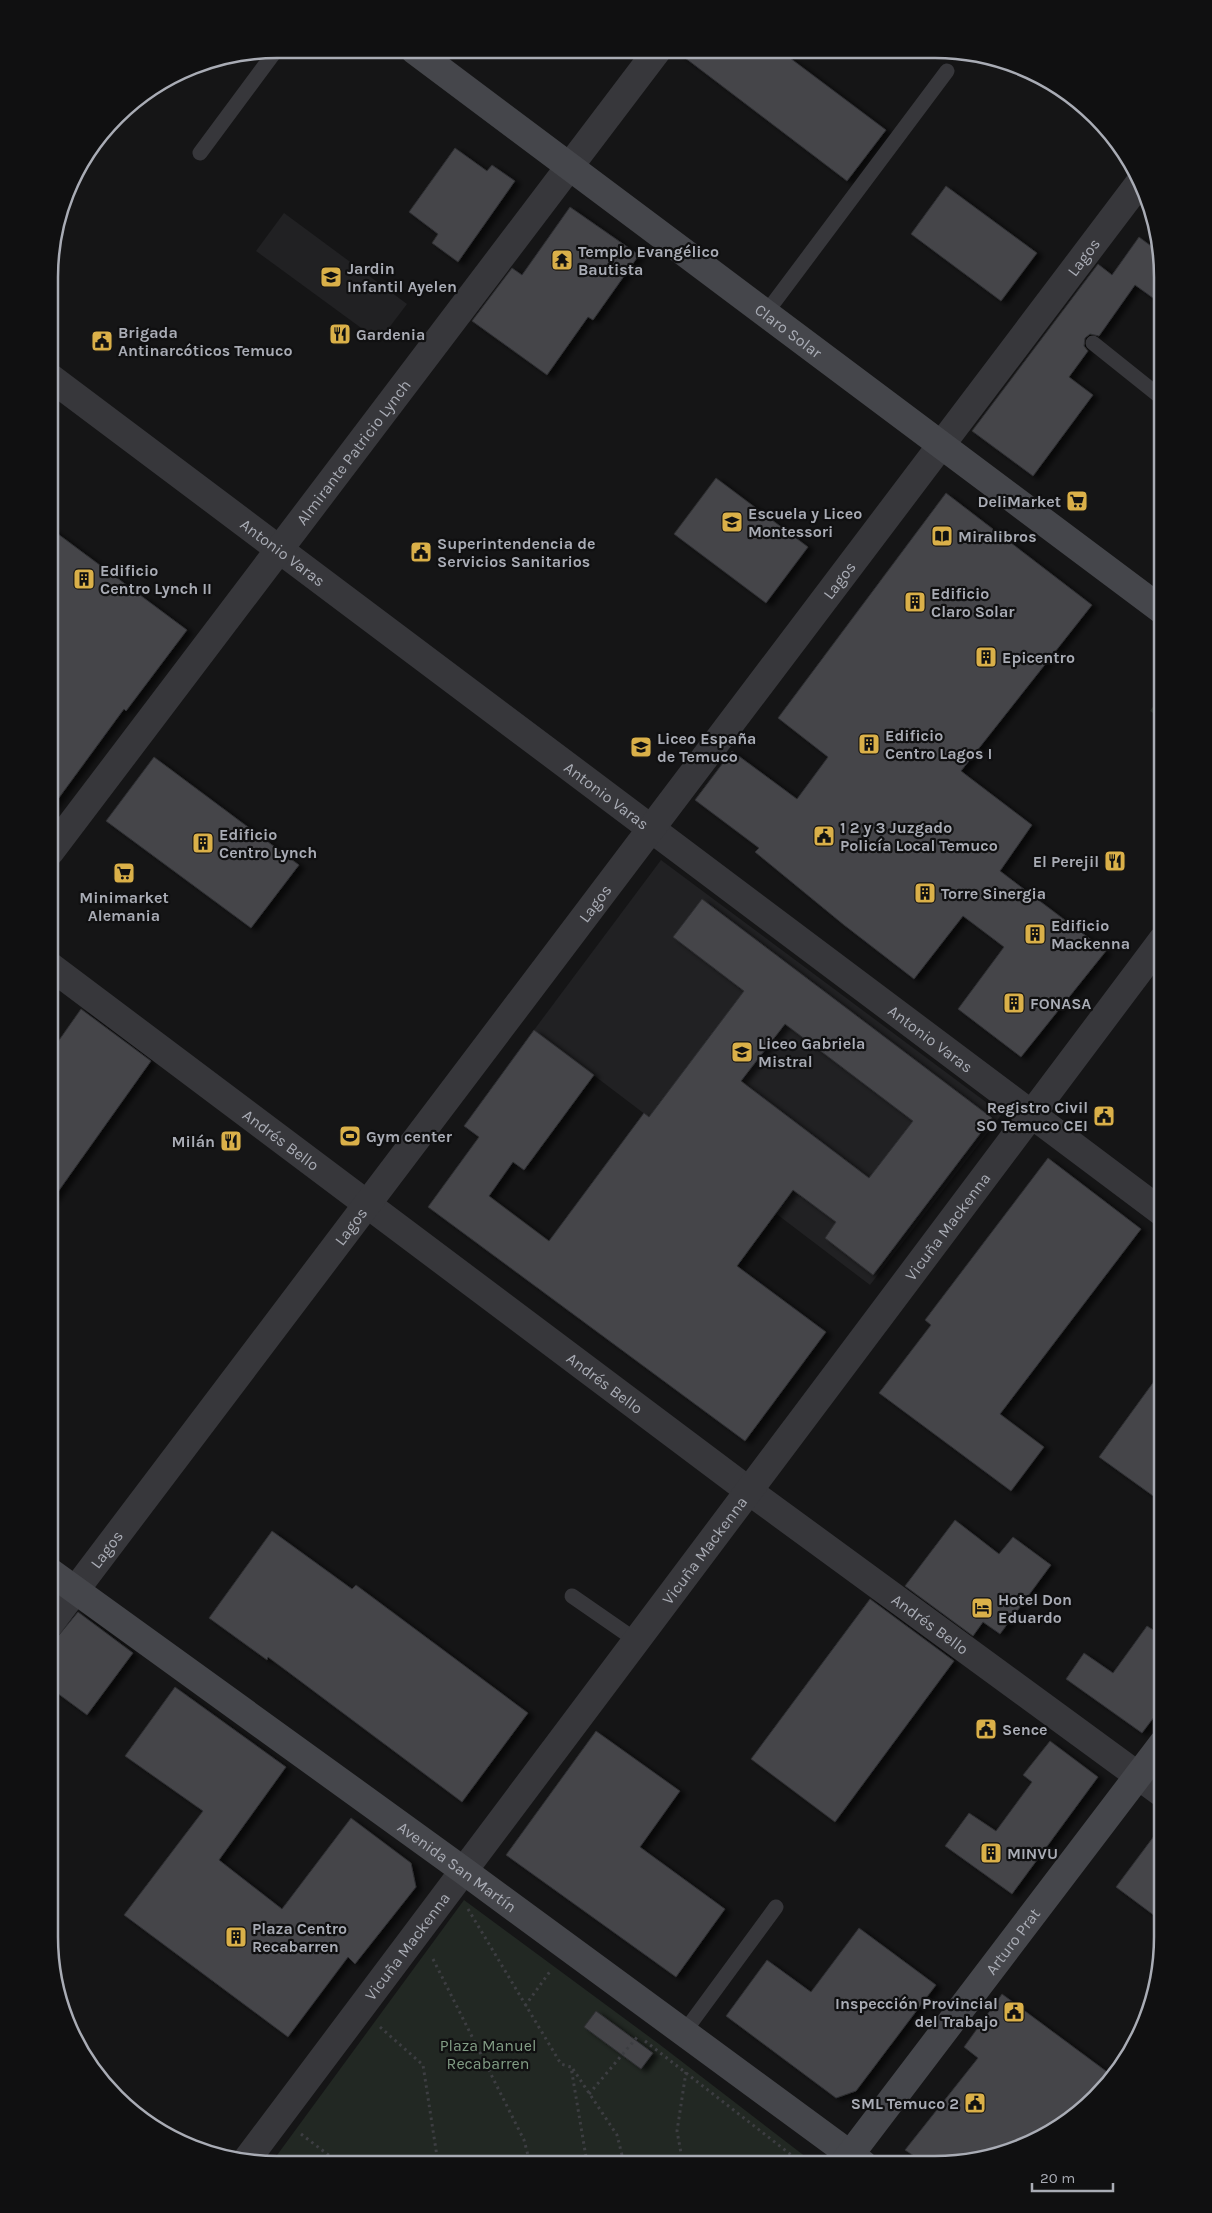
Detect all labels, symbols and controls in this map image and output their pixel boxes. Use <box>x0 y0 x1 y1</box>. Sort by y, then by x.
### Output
street label: Lagos <box>1063 235 1104 280</box>
place label: Templo Evangélico Bautista <box>578 242 719 279</box>
temple icon: Templo Evangélico Bautista <box>550 248 574 272</box>
place label: Jardin Infantil Ayelen <box>347 259 457 296</box>
school or university icon: Jardin Infantil Ayelen <box>319 265 343 289</box>
street label: Claro Solar <box>751 300 826 362</box>
restaurant icon: Gardenia <box>328 322 352 346</box>
place label: Brigada Antinarcóticos Temuco <box>118 323 293 360</box>
place label: Gardenia <box>356 325 425 344</box>
public building icon: Brigada Antinarcóticos Temuco <box>90 329 114 353</box>
street label: Almirante Patricio Lynch <box>292 376 415 529</box>
supermarket icon: DeliMarket <box>1065 489 1089 513</box>
place label: DeliMarket <box>978 492 1061 511</box>
place label: Escuela y Liceo Montessori <box>748 504 862 541</box>
school or university icon: Escuela y Liceo Montessori <box>720 510 744 534</box>
street label: Antonio Varas <box>237 515 329 590</box>
library icon: Miralibros <box>930 524 954 548</box>
place label: Miralibros <box>958 527 1037 546</box>
place label: Superintendencia de Servicios Sanitarios <box>437 534 595 571</box>
public building icon: Superintendencia de Servicios Sanitarios <box>409 540 433 564</box>
street label: Lagos <box>819 558 860 603</box>
place label: Edificio Centro Lynch II <box>100 561 212 598</box>
building icon: Edificio Centro Lynch II <box>72 567 96 591</box>
place label: Edificio Claro Solar <box>931 584 1015 621</box>
building icon: Edificio Claro Solar <box>903 590 927 614</box>
building icon: Epicentro <box>974 645 998 669</box>
place label: Epicentro <box>1002 648 1075 667</box>
place label: Edificio Centro Lagos I <box>885 726 992 763</box>
place label: Liceo España de Temuco <box>657 729 756 766</box>
building icon: Edificio Centro Lagos I <box>857 732 881 756</box>
school or university icon: Liceo España de Temuco <box>629 735 653 759</box>
street label: Antonio Varas <box>560 758 653 834</box>
place label: 1 2 y 3 Juzgado Policía Local Temuco <box>840 818 998 855</box>
public building icon: 1 2 y 3 Juzgado Policía Local Temuco <box>812 824 836 848</box>
place label: Edificio Centro Lynch <box>219 825 317 862</box>
building icon: Edificio Centro Lynch <box>191 831 215 855</box>
restaurant icon: El Perejil <box>1103 849 1127 873</box>
place label: El Perejil <box>1033 852 1099 871</box>
supermarket icon: Minimarket Alemania <box>112 861 136 885</box>
street label: Lagos <box>575 881 616 926</box>
building icon: Torre Sinergia <box>913 881 937 905</box>
place label: Torre Sinergia <box>941 884 1046 903</box>
place label: Minimarket Alemania <box>79 888 169 925</box>
place label: Edificio Mackenna <box>1051 916 1130 953</box>
building icon: Edificio Mackenna <box>1023 922 1047 946</box>
building icon: FONASA <box>1002 991 1026 1015</box>
place label: FONASA <box>1030 994 1091 1013</box>
street label: Antonio Varas <box>884 1001 976 1077</box>
place label: Liceo Gabriela Mistral <box>758 1034 865 1071</box>
school or university icon: Liceo Gabriela Mistral <box>730 1040 754 1064</box>
place label: Registro Civil SO Temuco CEI <box>976 1098 1088 1135</box>
public building icon: Registro Civil SO Temuco CEI <box>1092 1104 1116 1128</box>
street label: Andrés Bello <box>239 1105 323 1175</box>
sports icon: Gym center <box>338 1124 362 1148</box>
place label: Gym center <box>366 1127 453 1146</box>
restaurant icon: Milán <box>219 1129 243 1153</box>
place label: Milán <box>172 1132 215 1151</box>
street label: Vicuña Mackenna <box>901 1169 994 1284</box>
street label: Lagos <box>331 1204 371 1249</box>
street label: Andrés Bello <box>563 1348 646 1418</box>
street label: Vicuña Mackenna <box>658 1493 751 1608</box>
street label: Lagos <box>86 1527 127 1572</box>
street label: Andrés Bello <box>888 1590 972 1659</box>
place label: Hotel Don Eduardo <box>998 1590 1072 1627</box>
hotel icon: Hotel Don Eduardo <box>970 1596 994 1620</box>
public building icon: Sence <box>974 1717 998 1741</box>
place label: Sence <box>1002 1720 1048 1739</box>
street label: Avenida San Martín <box>394 1817 520 1916</box>
building icon: MINVU <box>979 1841 1003 1865</box>
place label: MINVU <box>1007 1844 1058 1863</box>
street label: Vicuña Mackenna <box>361 1889 454 2004</box>
street label: Arturo Prat <box>981 1904 1044 1978</box>
place label: Plaza Centro Recabarren <box>252 1919 347 1956</box>
building icon: Plaza Centro Recabarren <box>224 1925 248 1949</box>
place label: Inspección Provincial del Trabajo <box>835 1994 998 2031</box>
public building icon: Inspección Provincial del Trabajo <box>1002 2000 1026 2024</box>
park label: Plaza Manuel Recabarren <box>440 2036 536 2073</box>
public building icon: SML Temuco 2 <box>963 2091 987 2115</box>
place label: SML Temuco 2 <box>851 2094 959 2113</box>
scale bar <box>1032 2160 1113 2192</box>
text: 20 m <box>1040 2169 1075 2187</box>

